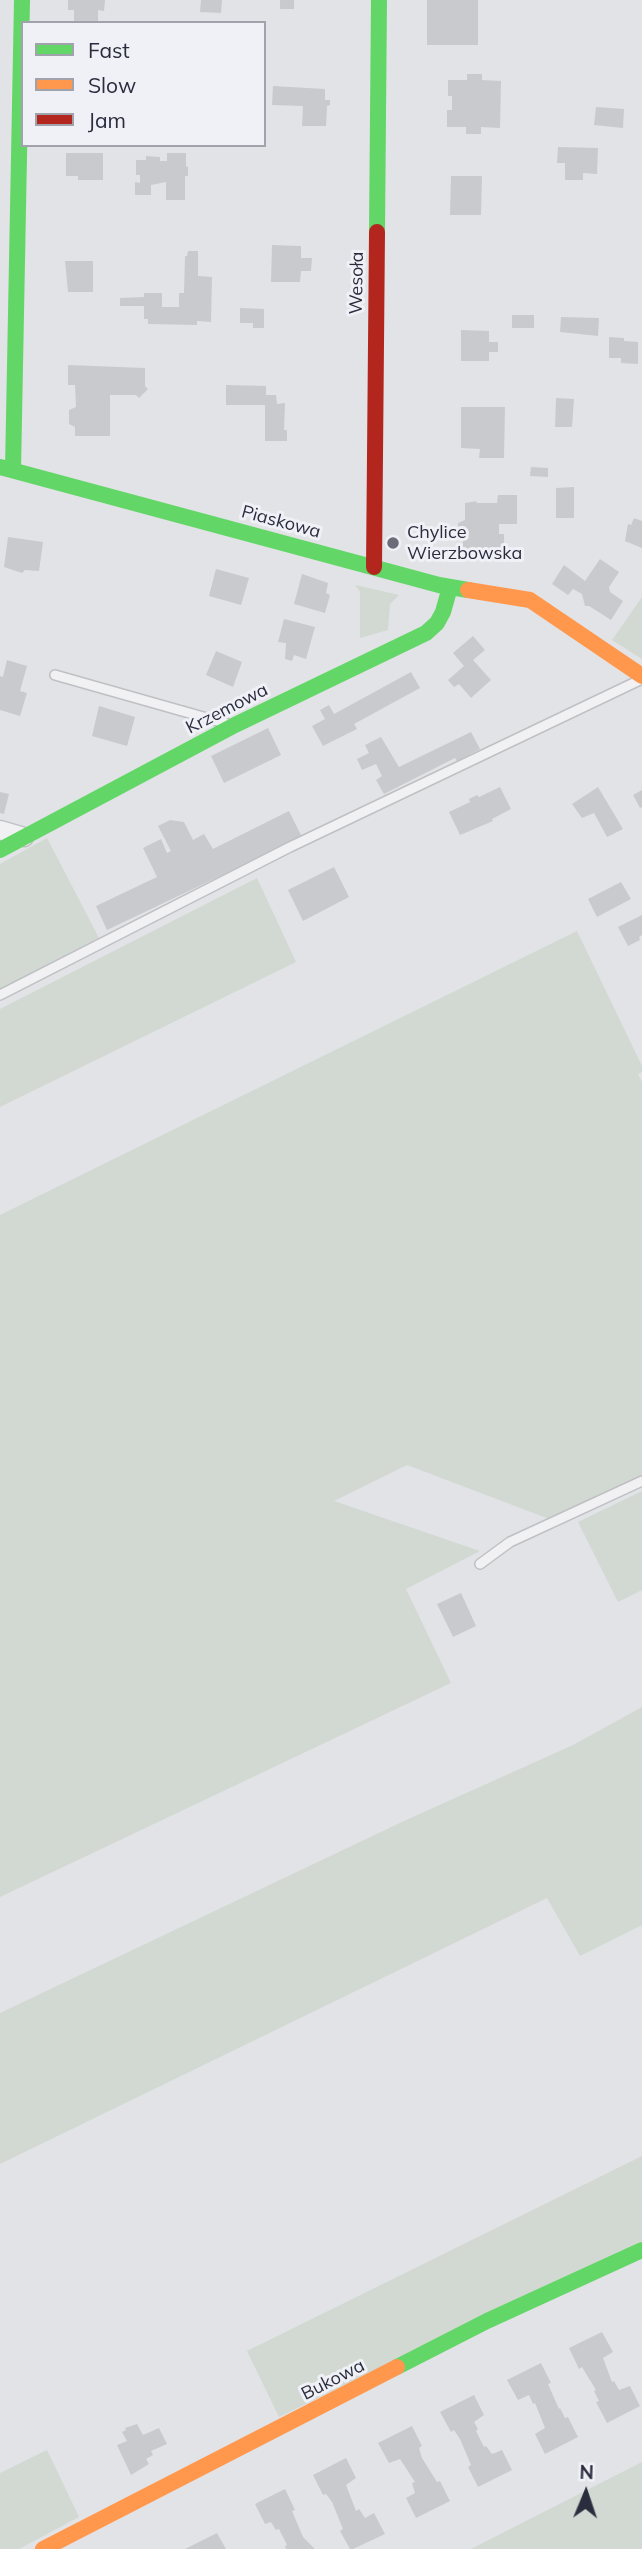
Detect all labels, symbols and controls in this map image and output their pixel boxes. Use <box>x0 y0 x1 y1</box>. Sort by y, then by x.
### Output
legend <box>21 21 266 147</box>
text: Fast <box>88 37 130 63</box>
text: Slow <box>88 72 136 98</box>
text: Jam <box>88 107 126 133</box>
street label: Wesoła <box>346 251 368 315</box>
street label: Piaskowa <box>239 501 323 543</box>
place label: Chylice Wierzbowska <box>407 522 522 564</box>
marker: Chylice Wierzbowska <box>385 535 401 551</box>
street label: Krzemowa <box>182 679 272 739</box>
street label: Bukowa <box>298 2355 368 2405</box>
north arrow <box>551 2458 621 2528</box>
text: N <box>579 2460 594 2484</box>

